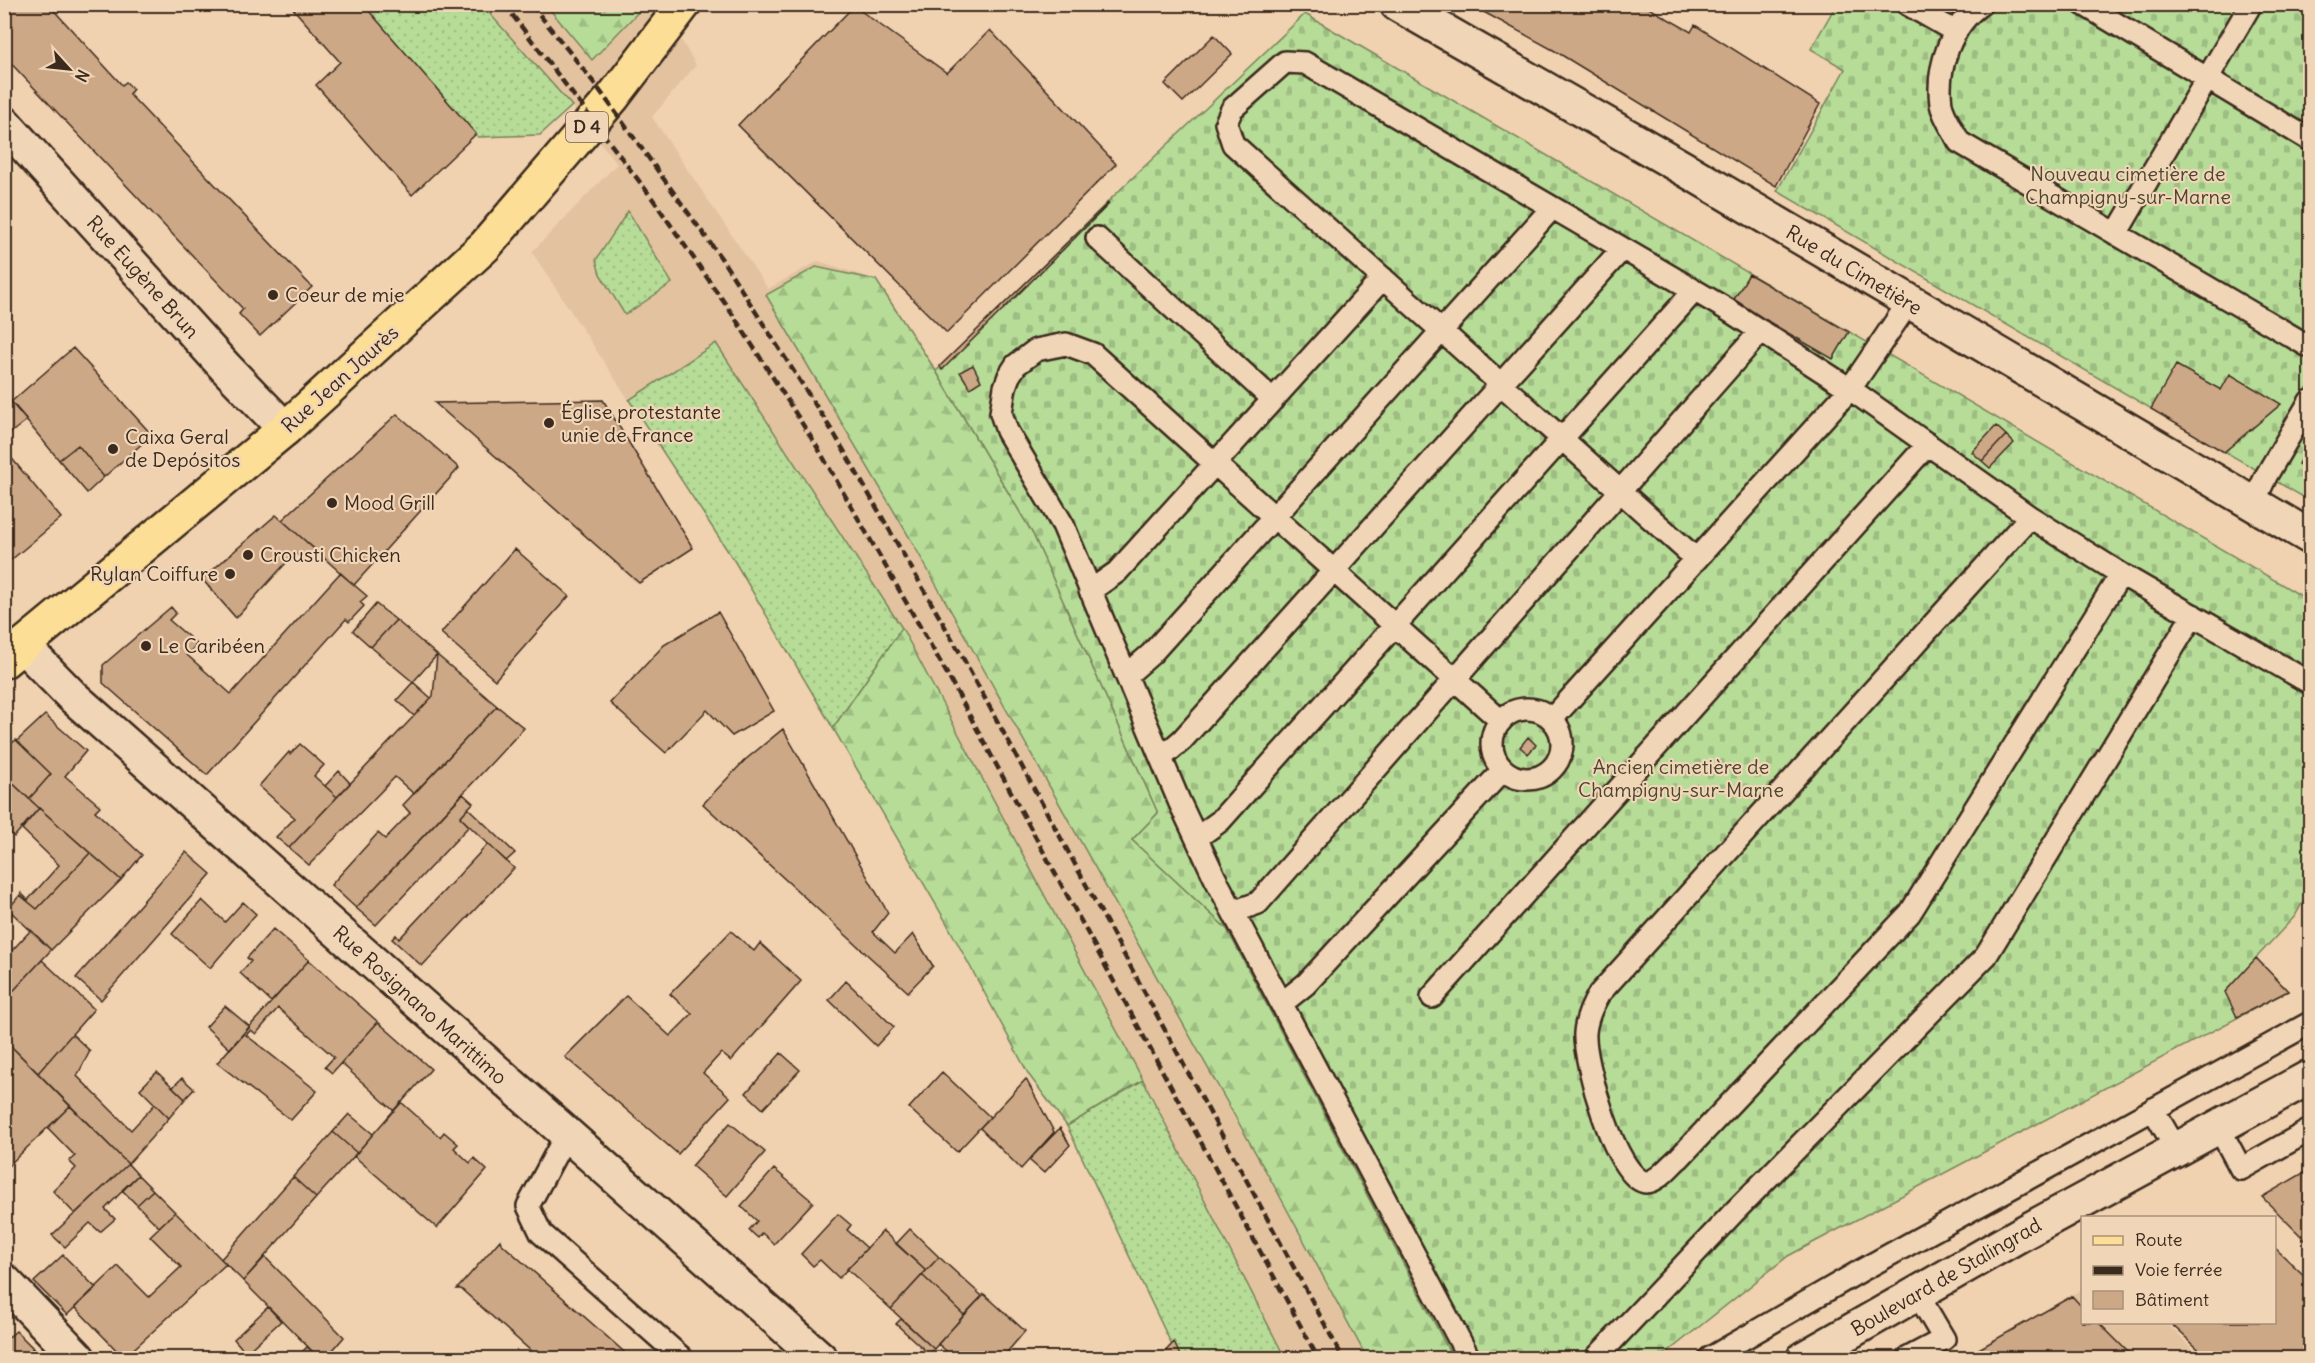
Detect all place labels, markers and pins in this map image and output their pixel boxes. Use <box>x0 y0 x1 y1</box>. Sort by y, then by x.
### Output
place label: Coeur de mie <box>285 282 405 307</box>
marker: Coeur de mie <box>266 288 280 302</box>
place label: Église protestante unie de France <box>561 399 721 447</box>
marker: Église protestante unie de France <box>542 416 556 430</box>
place label: Caixa Geral de Depósitos <box>125 424 240 472</box>
marker: Caixa Geral de Depósitos <box>106 442 120 456</box>
place label: Mood Grill <box>344 490 435 515</box>
marker: Mood Grill <box>325 496 339 510</box>
place label: Crousti Chicken <box>260 542 401 567</box>
marker: Crousti Chicken <box>241 548 255 562</box>
place label: Rylan Coiffure <box>90 561 218 586</box>
marker: Rylan Coiffure <box>223 567 237 581</box>
place label: Le Caribéen <box>158 633 265 658</box>
marker: Le Caribéen <box>139 639 153 653</box>

